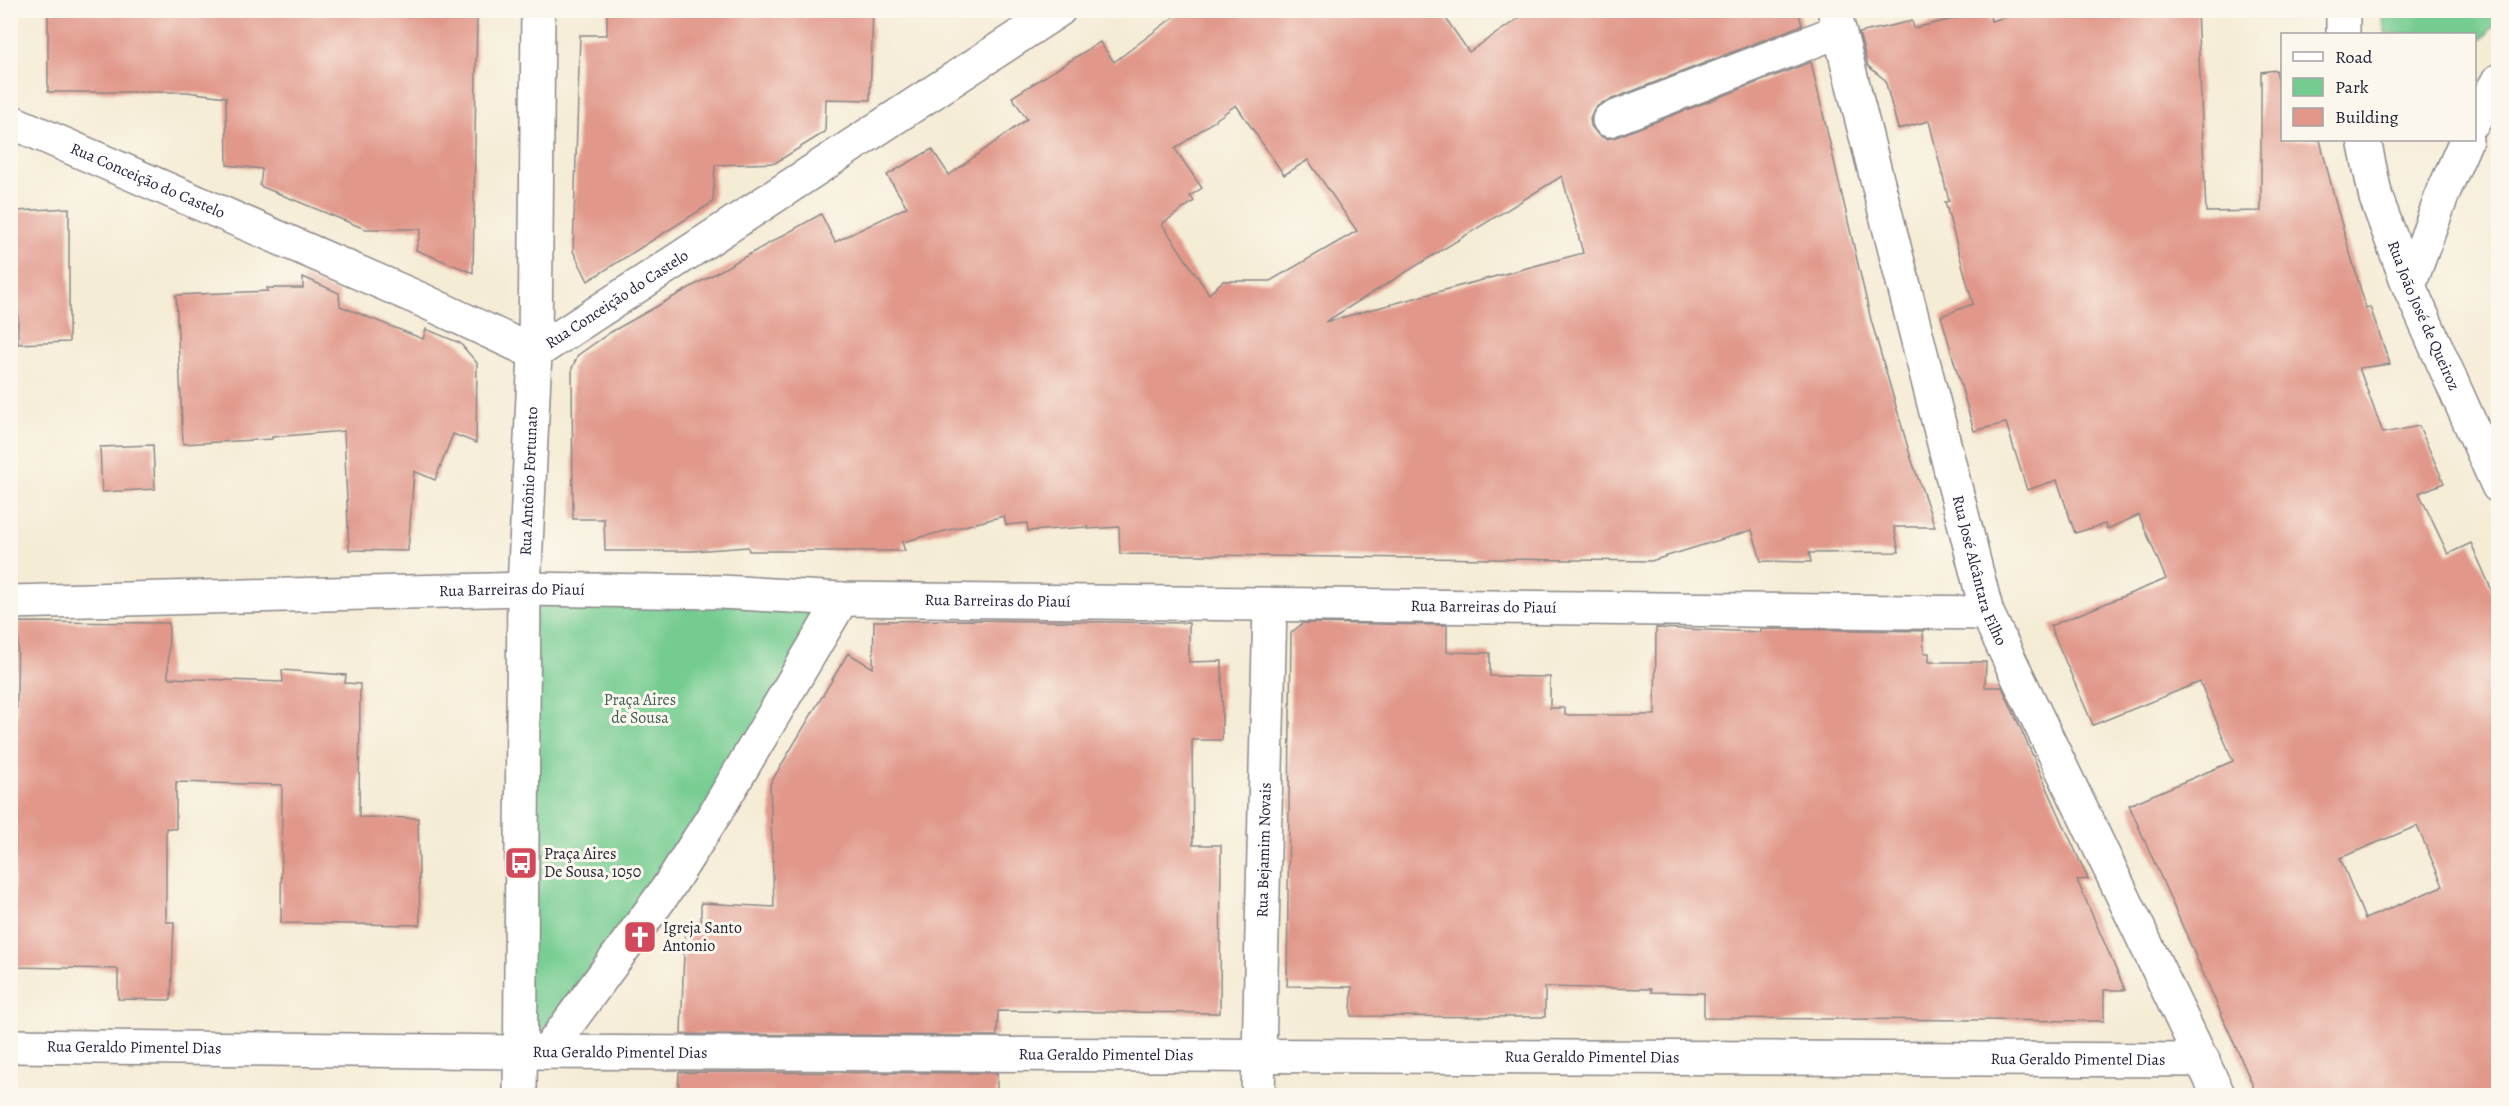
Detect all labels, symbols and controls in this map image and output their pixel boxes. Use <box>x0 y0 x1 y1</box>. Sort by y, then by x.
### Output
legend <box>2281 33 2476 141</box>
text: Road <box>2335 45 2373 69</box>
text: Park <box>2335 75 2369 99</box>
text: Building <box>2335 105 2399 129</box>
street label: Rua Conceição do Castelo <box>67 138 228 224</box>
street label: Rua João José de Queiroz <box>2382 238 2465 394</box>
street label: Rua Conceição do Castelo <box>541 245 693 354</box>
street label: Rua Antônio Fortunato <box>515 406 543 556</box>
street label: Rua José Alcântara Filho <box>1947 493 2012 649</box>
street label: Rua Barreiras do Piauí <box>439 578 585 602</box>
street label: Rua Barreiras do Piauí <box>924 589 1071 613</box>
street label: Rua Barreiras do Piauí <box>1410 595 1557 619</box>
park label: Praça Aires de Sousa <box>604 689 676 729</box>
street label: Rua Bejamim Novais <box>1251 782 1277 918</box>
place label: Praça Aires De Sousa, 1050 <box>544 843 641 883</box>
bus stop icon: Praça Aires De Sousa, 1050 <box>503 845 539 881</box>
place label: Igreja Santo Antonio <box>662 917 742 957</box>
church icon: Igreja Santo Antonio <box>622 919 658 955</box>
street label: Rua Geraldo Pimentel Dias <box>46 1035 222 1059</box>
street label: Rua Geraldo Pimentel Dias <box>532 1041 707 1064</box>
street label: Rua Geraldo Pimentel Dias <box>1018 1043 1193 1066</box>
street label: Rua Geraldo Pimentel Dias <box>1504 1046 1679 1069</box>
street label: Rua Geraldo Pimentel Dias <box>1990 1048 2165 1071</box>

